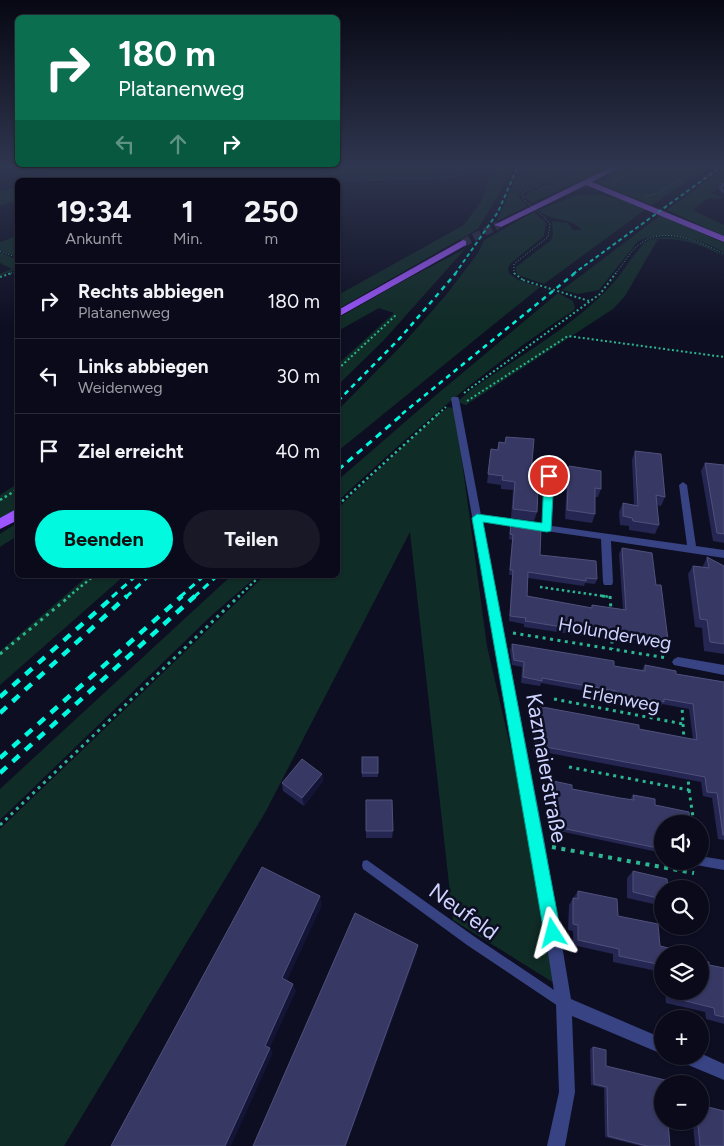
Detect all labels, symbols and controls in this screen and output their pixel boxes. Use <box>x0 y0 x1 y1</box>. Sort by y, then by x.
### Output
text: 180 m <box>118 33 216 75</box>
icon: right <box>35 35 100 100</box>
text: Platanenweg <box>118 75 245 102</box>
icon: left <box>111 130 139 158</box>
icon: ahead <box>164 130 192 158</box>
icon: right <box>217 130 245 158</box>
text: 19:34 <box>57 193 131 230</box>
text: 1 <box>181 193 194 230</box>
text: 250 <box>244 193 298 230</box>
text: Ankunft <box>65 229 123 248</box>
text: Min. <box>173 229 203 248</box>
text: m <box>264 229 278 248</box>
text: Rechts abbiegen <box>78 280 224 303</box>
icon: right <box>35 287 63 315</box>
text: 180 m <box>267 290 320 313</box>
text: Platanenweg <box>78 303 170 322</box>
text: Links abbiegen <box>78 355 209 378</box>
icon: left <box>35 362 63 390</box>
text: 30 m <box>277 365 320 388</box>
text: Weidenweg <box>78 378 163 397</box>
icon: arrive <box>35 437 63 465</box>
text: Ziel erreicht <box>78 440 184 463</box>
text: 40 m <box>275 440 320 463</box>
pin <box>528 455 570 497</box>
icon: arrive <box>535 462 563 490</box>
button: Beenden <box>35 510 173 568</box>
button: Teilen <box>183 510 320 568</box>
street label: Holunderweg <box>556 612 673 655</box>
street label: Erlenweg <box>580 680 662 717</box>
street label: Kazmaierstraße <box>520 691 573 845</box>
map controls <box>654 815 709 1130</box>
button: sound <box>654 815 709 870</box>
street label: Neufeld <box>424 877 504 946</box>
button: search <box>654 880 709 935</box>
position arrow <box>526 906 578 958</box>
button: layers <box>654 945 709 1000</box>
button: + <box>654 1010 709 1065</box>
button: − <box>654 1075 709 1130</box>

